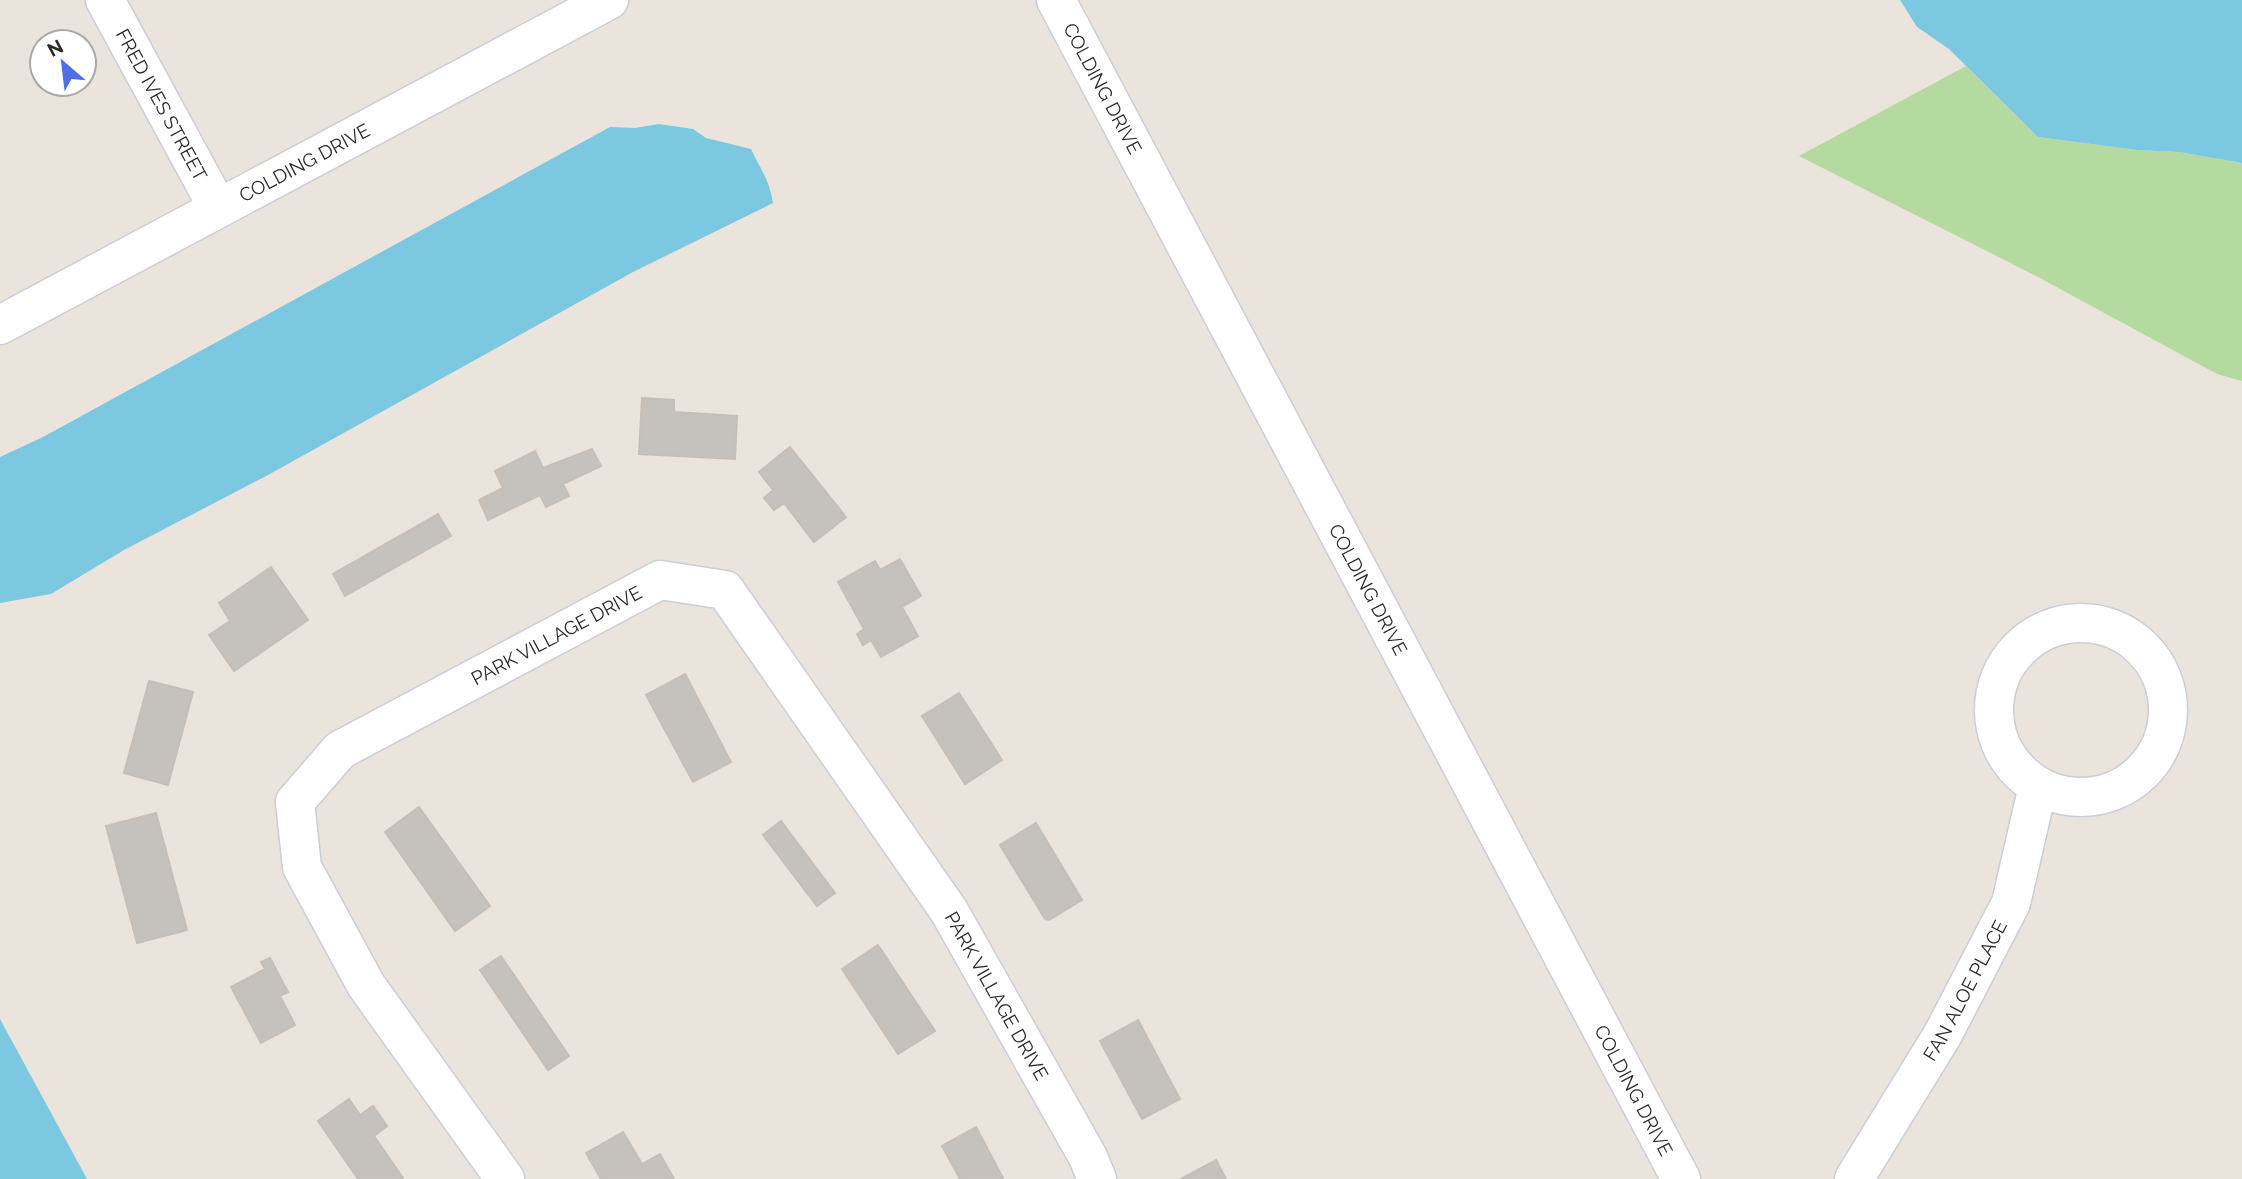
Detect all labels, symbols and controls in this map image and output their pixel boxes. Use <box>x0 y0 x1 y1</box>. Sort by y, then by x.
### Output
street label: COLDING DRIVE <box>1059 19 1146 158</box>
street label: FRED IVES STREET <box>112 25 212 185</box>
north arrow <box>28 28 98 98</box>
text: N <box>43 35 67 61</box>
street label: COLDING DRIVE <box>235 119 373 206</box>
street label: COLDING DRIVE <box>1325 520 1412 658</box>
street label: PARK VILLAGE DRIVE <box>467 581 645 689</box>
street label: PARK VILLAGE DRIVE <box>941 908 1053 1084</box>
street label: FAN ALOE PLACE <box>1918 916 2011 1065</box>
street label: COLDING DRIVE <box>1590 1021 1678 1159</box>

